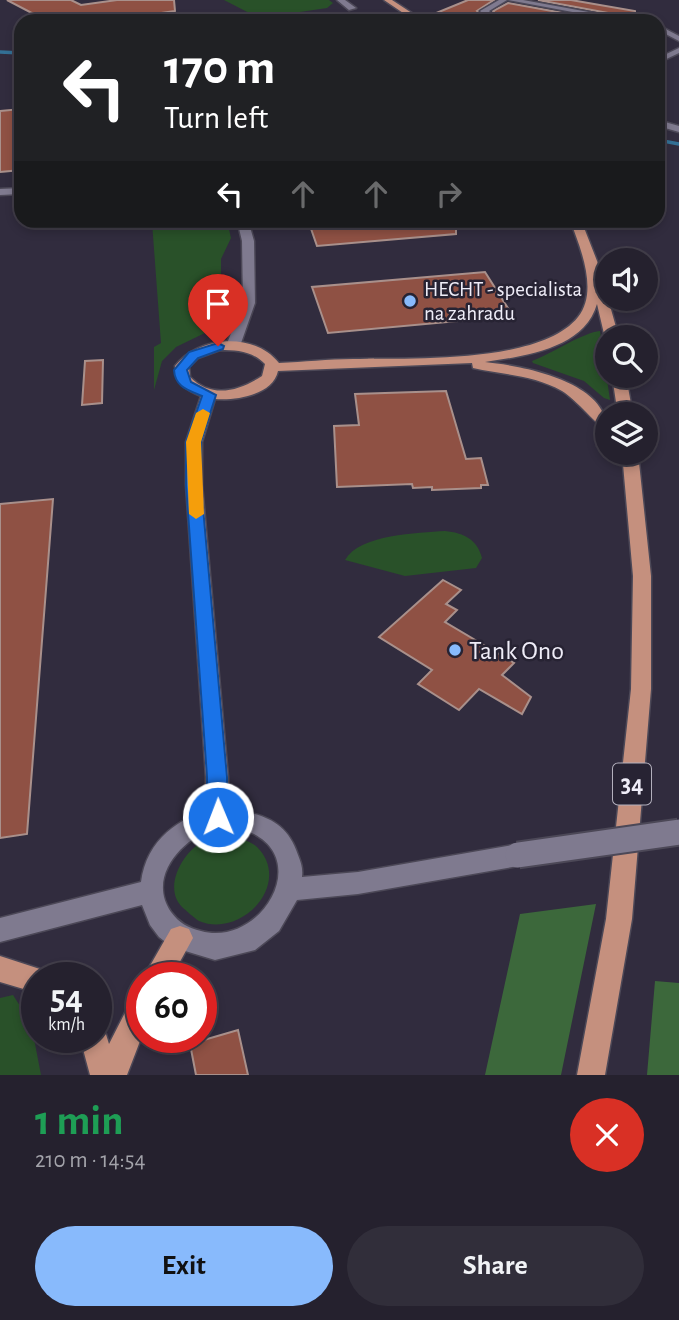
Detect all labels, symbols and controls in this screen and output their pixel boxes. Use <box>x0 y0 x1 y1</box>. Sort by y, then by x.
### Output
icon: left <box>49 42 140 133</box>
text: 170 m <box>164 44 275 93</box>
text: Turn left <box>164 102 268 134</box>
icon: left <box>211 175 249 213</box>
icon: ahead <box>284 175 322 213</box>
icon: ahead <box>357 175 395 213</box>
icon: right <box>430 175 468 213</box>
map controls <box>595 248 658 465</box>
button: sound <box>595 248 658 311</box>
pin <box>188 274 248 346</box>
place label: HECHT - specialista na zahradu <box>424 279 583 324</box>
icon: arrive <box>199 285 237 323</box>
marker: HECHT - specialista na zahradu <box>402 293 418 309</box>
button: search <box>595 325 658 388</box>
button: layers <box>595 402 658 465</box>
place label: Tank Ono <box>469 638 564 664</box>
marker: Tank Ono <box>447 642 463 658</box>
road number: 34 <box>613 764 651 804</box>
position arrow <box>181 780 255 854</box>
speed limit sign: 60 <box>126 962 217 1053</box>
text: 54 <box>50 981 83 1016</box>
text: km/h <box>48 1016 85 1034</box>
button: close <box>570 1098 644 1172</box>
text: 1 min <box>35 1100 124 1142</box>
text: 210 m · 14:54 <box>35 1149 146 1172</box>
button: Exit <box>35 1226 333 1306</box>
button: Share <box>347 1226 644 1306</box>

